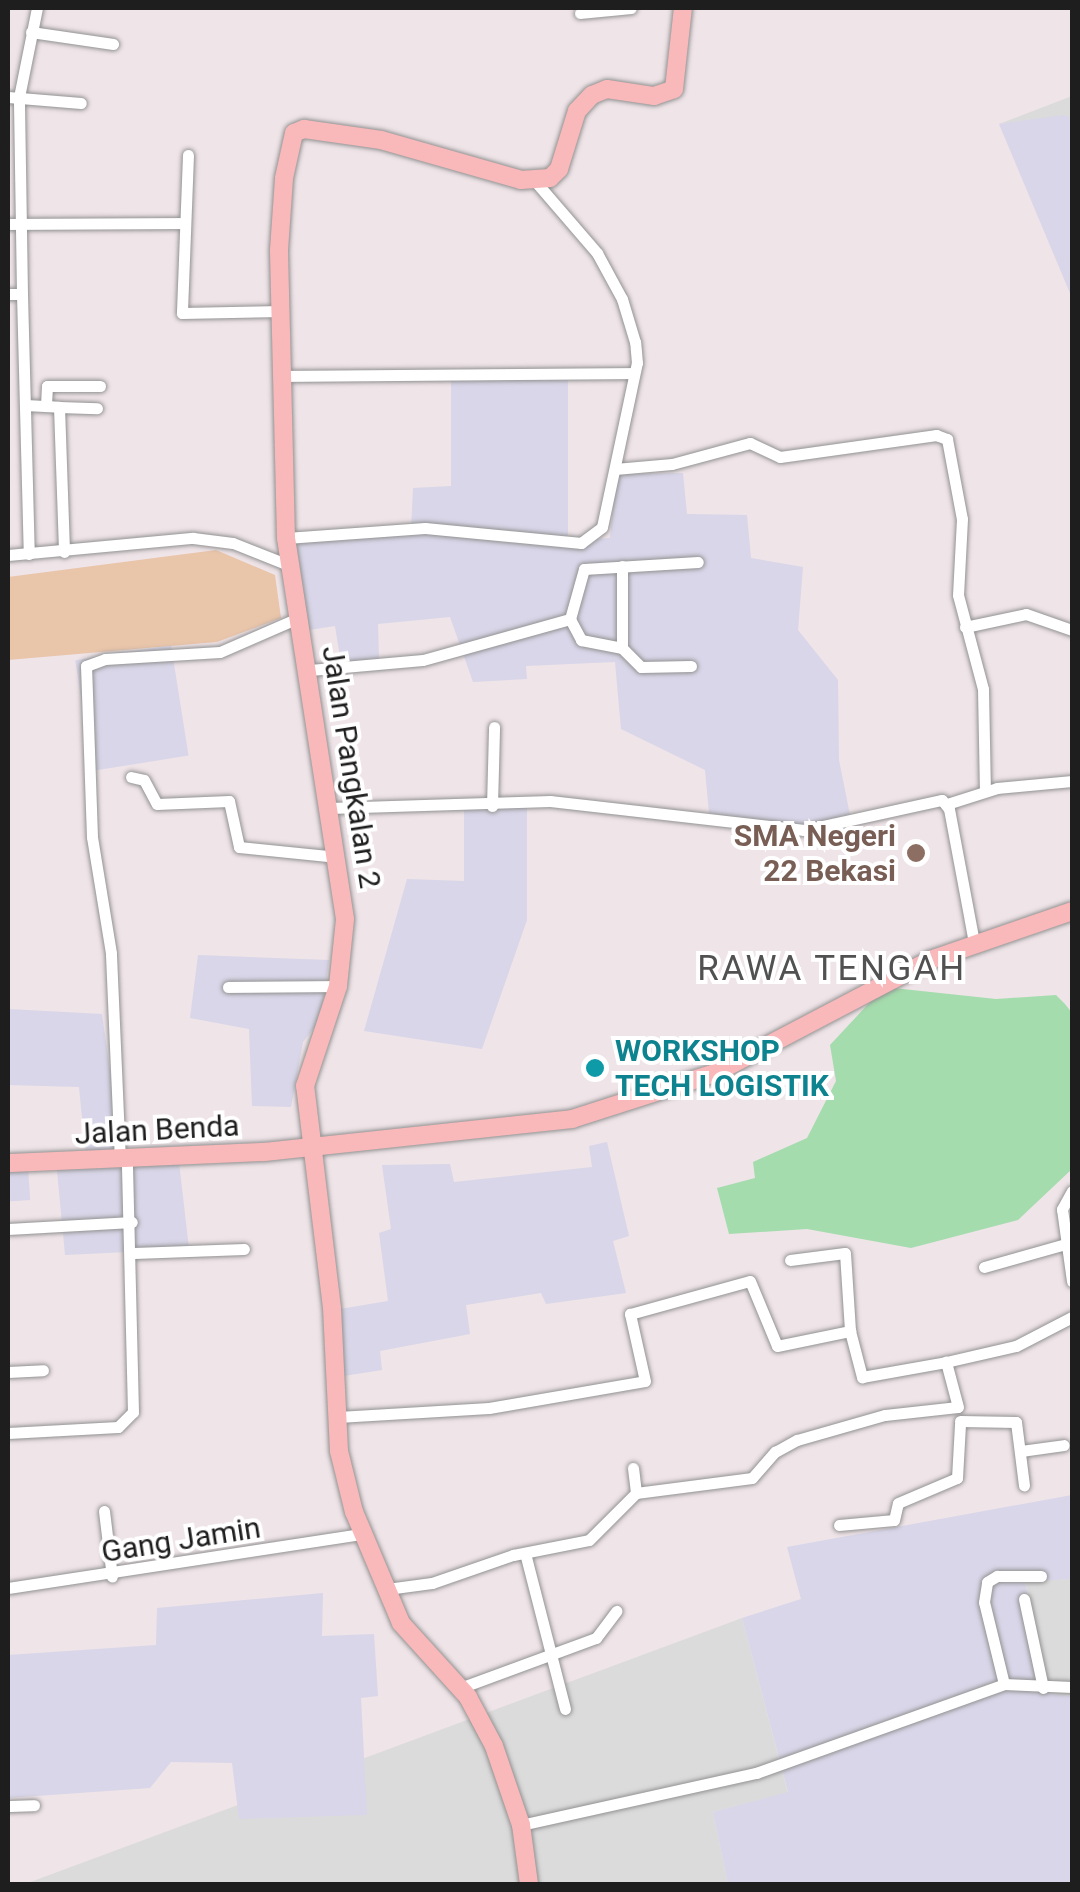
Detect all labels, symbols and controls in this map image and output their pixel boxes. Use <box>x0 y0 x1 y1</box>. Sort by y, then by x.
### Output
street label: Jalan Pangkalan 2 <box>314 643 388 891</box>
place label: SMA Negeri 22 Bekasi <box>734 818 896 888</box>
marker: SMA Negeri 22 Bekasi <box>905 842 927 864</box>
district label: RAWA TENGAH <box>697 948 967 990</box>
place label: WORKSHOP TECH LOGISTIK <box>615 1033 829 1104</box>
marker: WORKSHOP TECH LOGISTIK <box>584 1057 606 1079</box>
street label: Jalan Benda <box>74 1108 240 1152</box>
street label: Gang Jamin <box>99 1510 263 1570</box>

